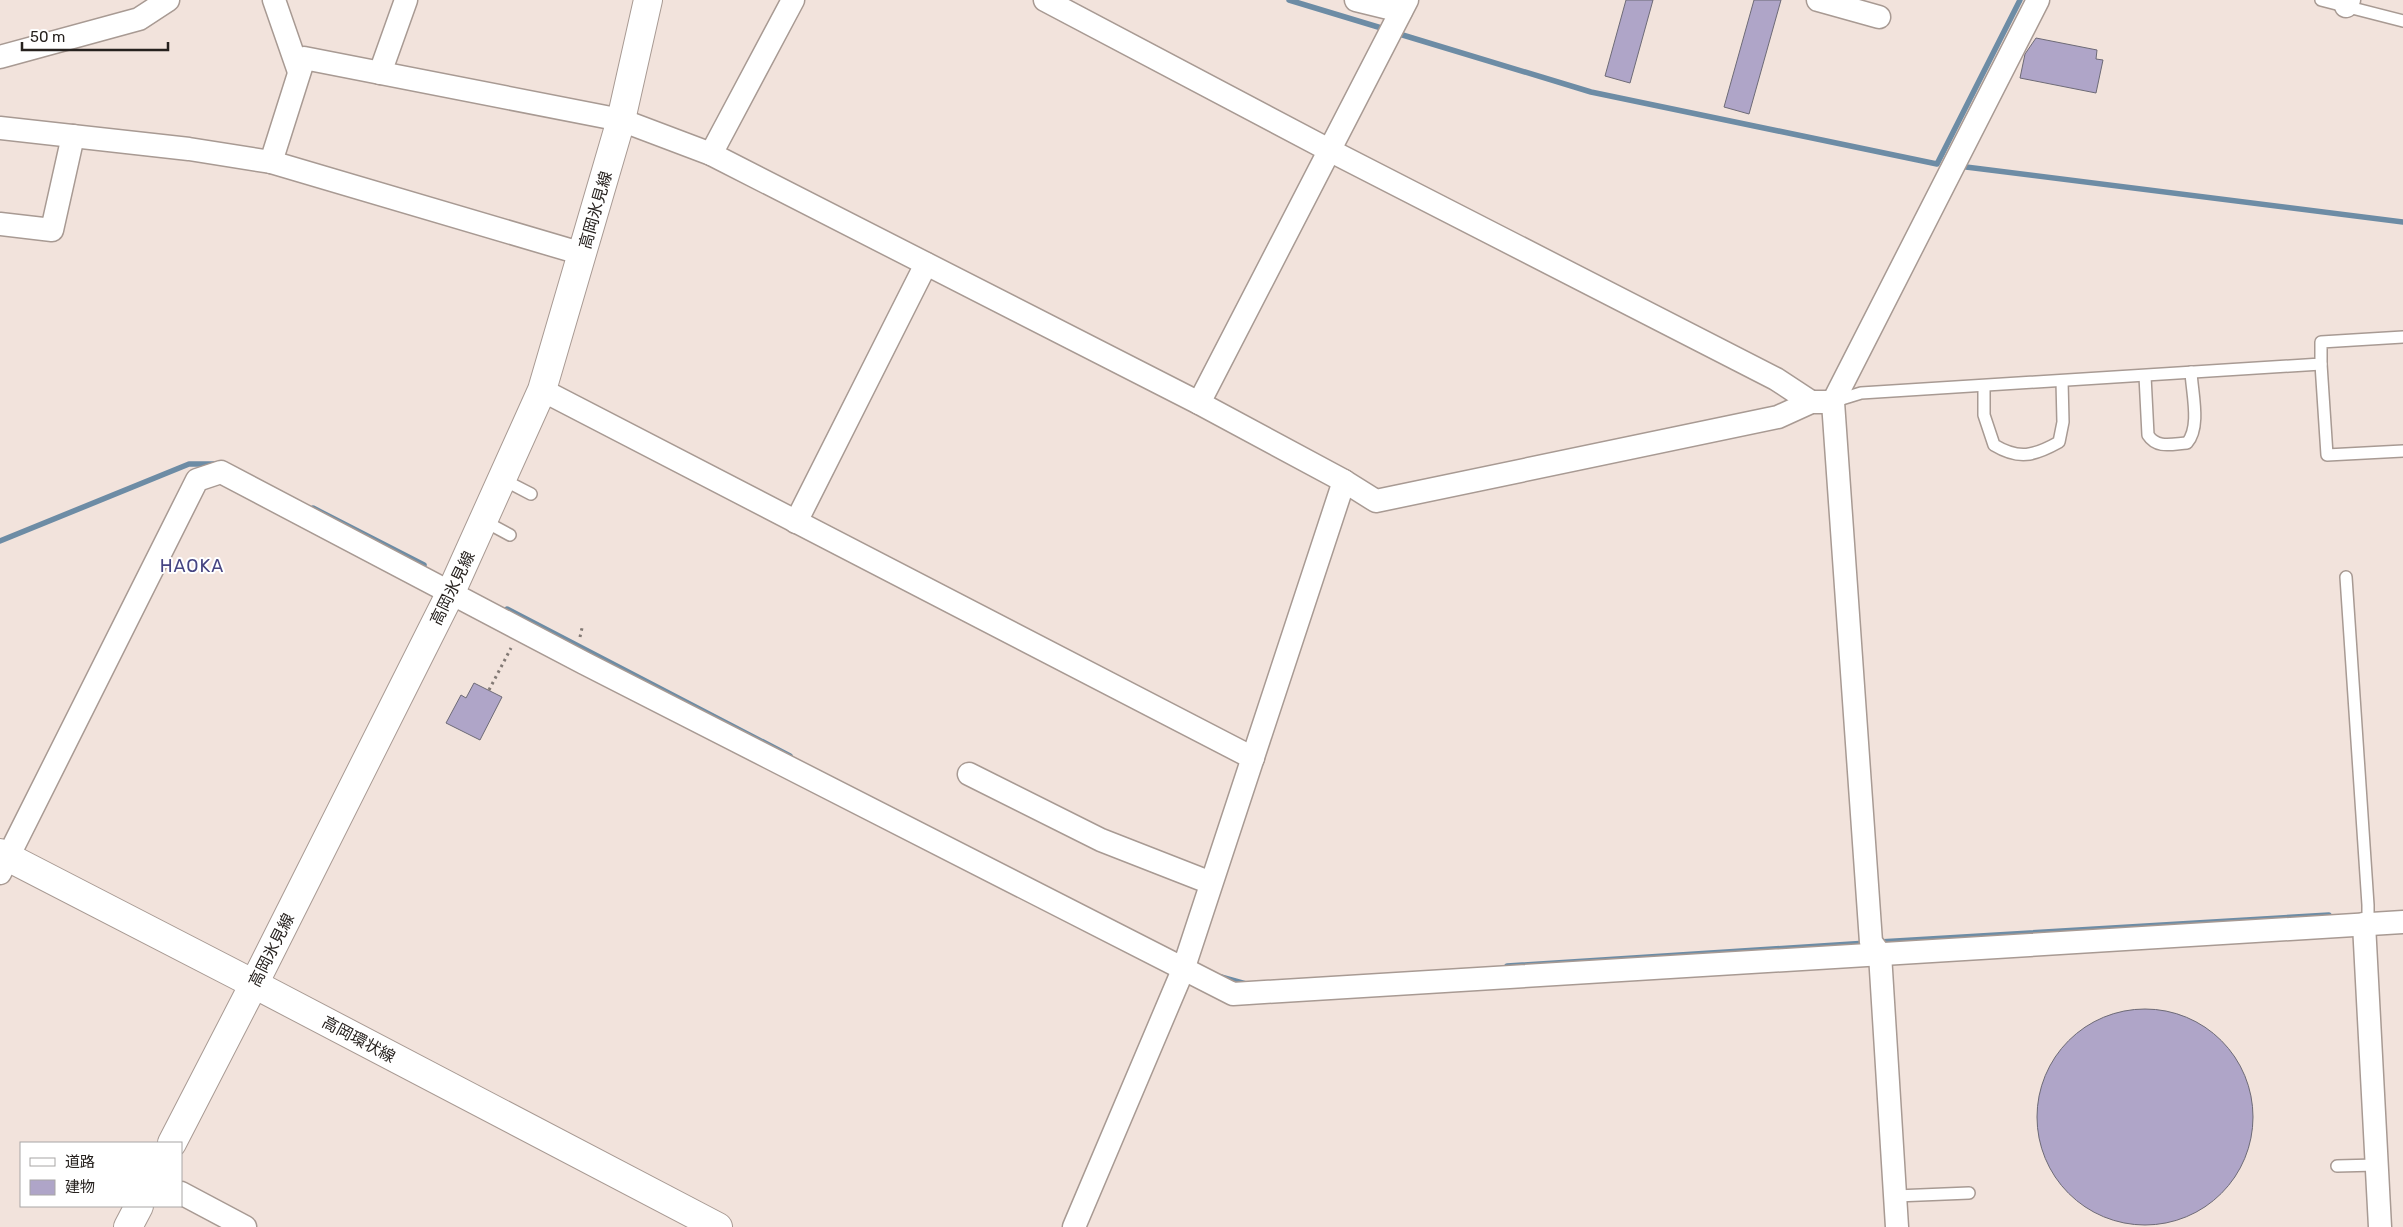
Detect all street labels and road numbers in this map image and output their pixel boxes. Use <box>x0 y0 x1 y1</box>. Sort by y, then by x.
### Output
street label: 高岡氷見線 <box>575 169 616 251</box>
street label: 高岡氷見線 <box>426 548 479 628</box>
street label: 高岡氷見線 <box>245 910 298 990</box>
street label: 高岡環状線 <box>319 1012 399 1067</box>

